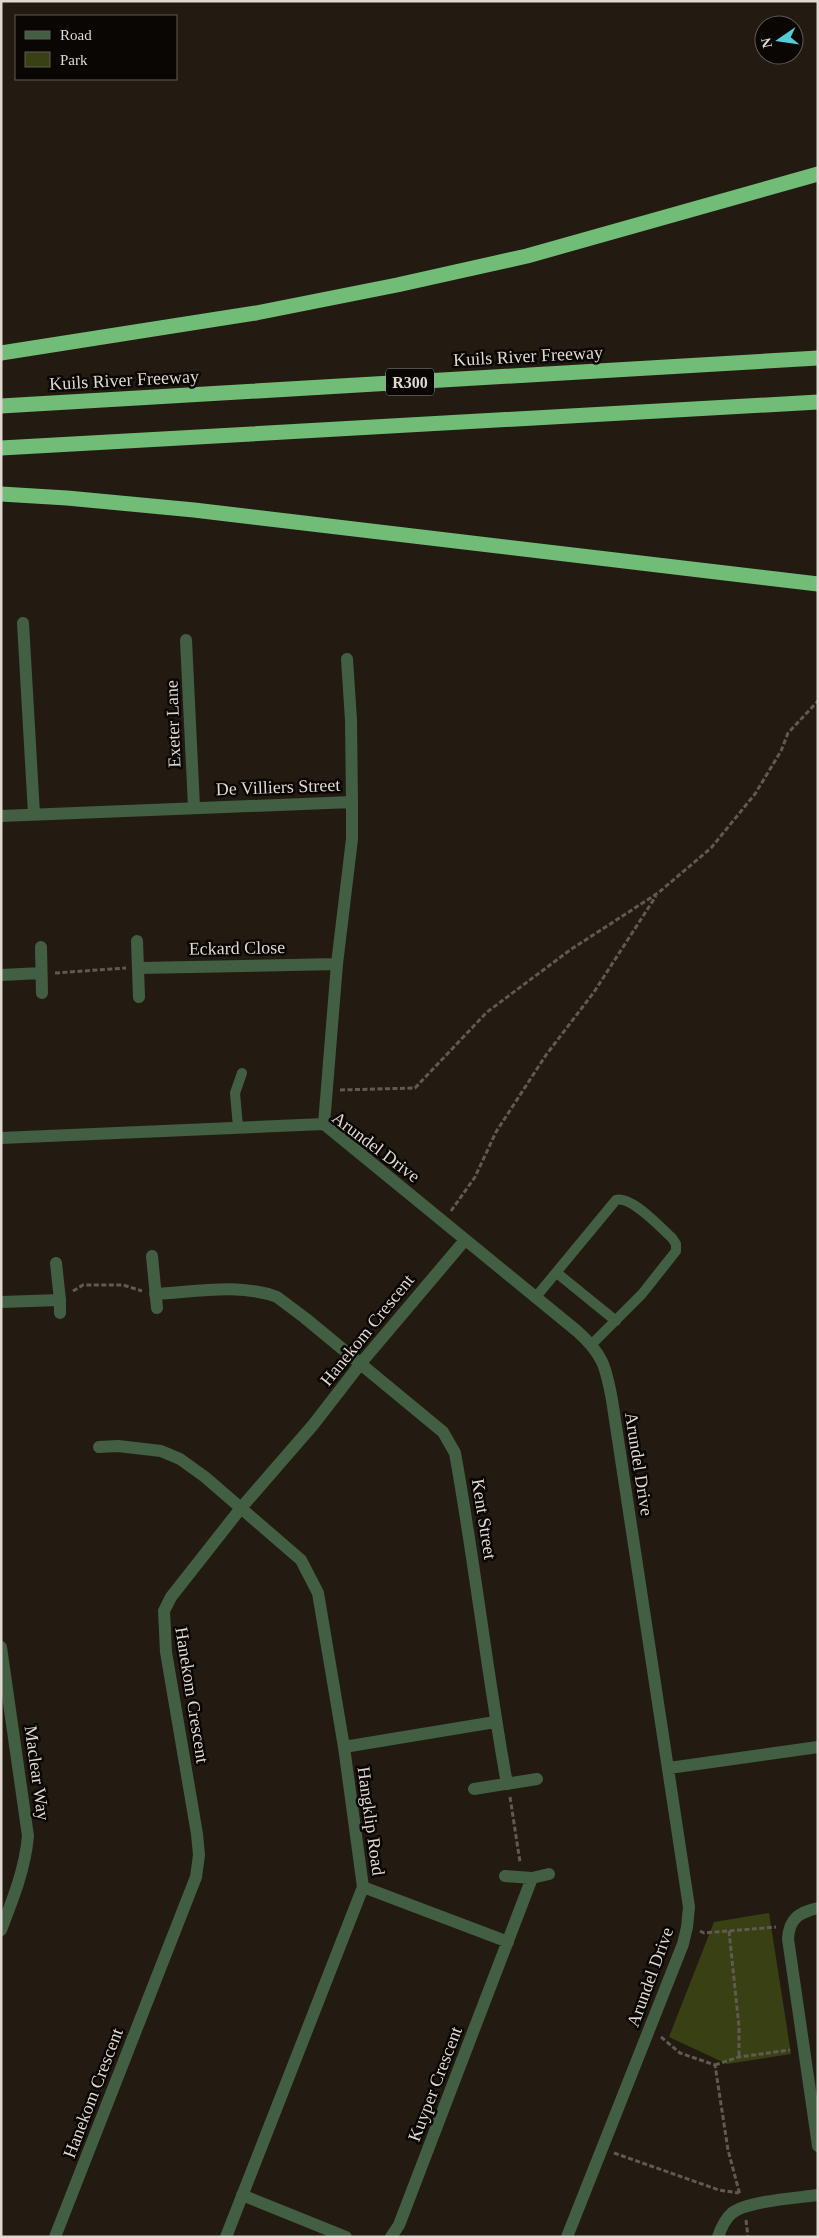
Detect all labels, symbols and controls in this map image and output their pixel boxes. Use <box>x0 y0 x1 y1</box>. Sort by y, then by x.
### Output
legend <box>15 15 178 80</box>
north arrow <box>754 15 804 65</box>
text: Road <box>60 27 92 43</box>
text: N <box>758 36 775 49</box>
text: Park <box>60 52 88 68</box>
street label: Kuils River Freeway <box>453 342 603 370</box>
street label: Kuils River Freeway <box>49 366 199 394</box>
road number: R300 <box>386 368 434 396</box>
street label: Exeter Lane <box>161 680 185 768</box>
street label: De Villiers Street <box>215 775 341 799</box>
street label: Eckard Close <box>189 937 285 959</box>
street label: Arundel Drive <box>328 1108 424 1186</box>
street label: Hanekom Crescent <box>316 1270 418 1390</box>
street label: Arundel Drive <box>621 1411 657 1517</box>
street label: Kent Street <box>468 1477 500 1561</box>
street label: Hanekom Crescent <box>171 1626 213 1764</box>
street label: Maclear Way <box>20 1724 54 1822</box>
street label: Hangklip Road <box>353 1765 389 1877</box>
street label: Arundel Drive <box>623 1924 677 2030</box>
street label: Kuyper Crescent <box>404 2024 466 2144</box>
street label: Hanekom Crescent <box>59 2025 127 2161</box>

